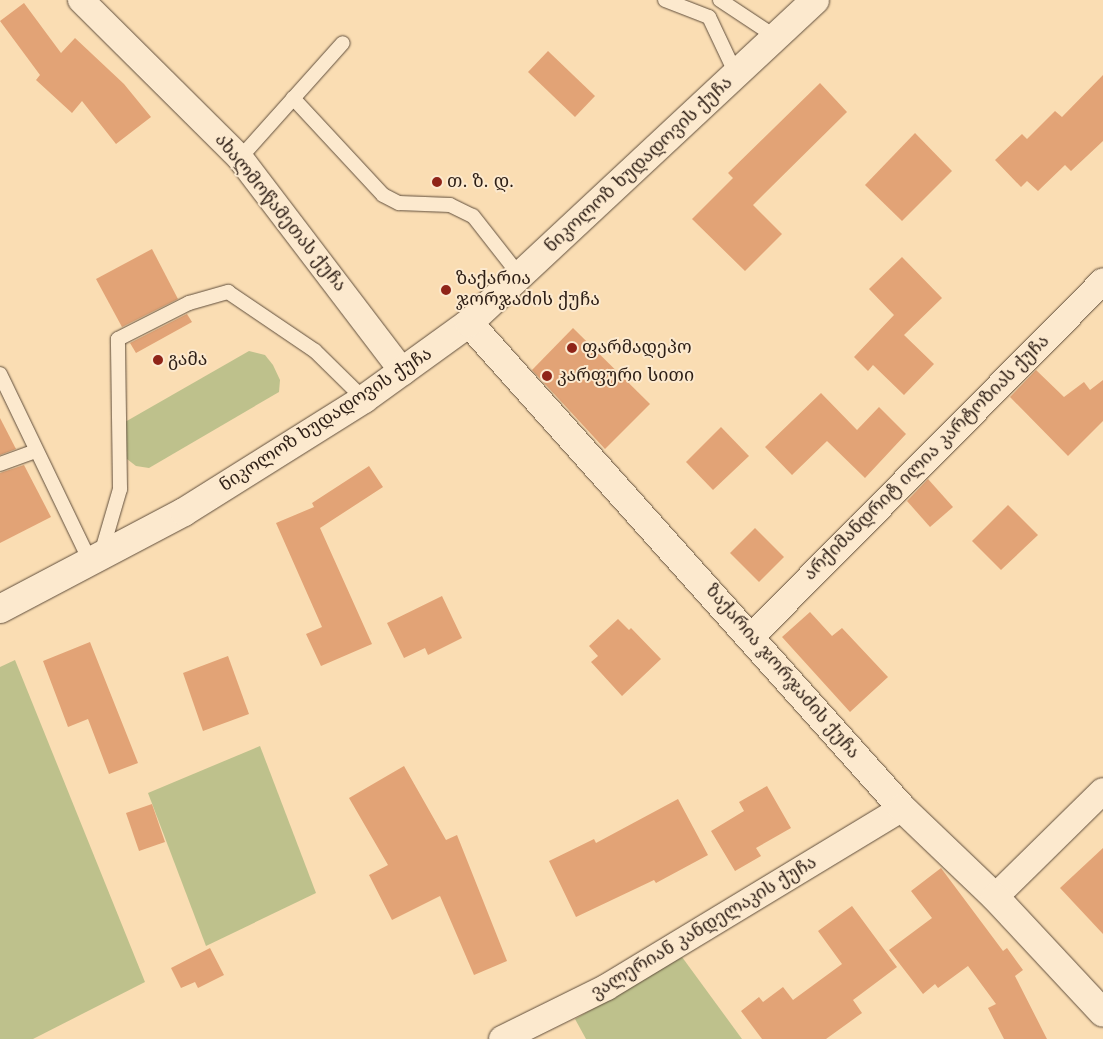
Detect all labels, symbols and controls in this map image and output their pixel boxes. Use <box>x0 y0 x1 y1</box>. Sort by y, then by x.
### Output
street label: ნიკოლოზ ხუდადოვის ქუჩა <box>541 72 737 258</box>
street label: ახალმოწამეთას ქუჩა <box>210 130 350 296</box>
place label: თ. ზ. დ. <box>447 171 514 193</box>
marker: თ. ზ. დ. <box>431 176 443 188</box>
place label: ზაქარია ჯორჯაძის ქუჩა <box>456 269 600 312</box>
marker: ზაქარია ჯორჯაძის ქუჩა <box>440 284 452 296</box>
street label: არქიმანდრიტ ილია კარტოზიას ქუჩა <box>800 331 1054 585</box>
place label: ფარმადეპო <box>582 337 692 359</box>
marker: ფარმადეპო <box>566 342 578 354</box>
street label: ნიკოლოზ ხუდადოვის ქუჩა <box>216 343 436 497</box>
place label: გამა <box>168 349 207 371</box>
marker: გამა <box>152 354 164 366</box>
place label: კარფური სითი <box>557 365 694 387</box>
marker: კარფური სითი <box>541 370 553 382</box>
street label: ზაქარია ჯორჯაძის ქუჩა <box>700 580 864 764</box>
street label: ვალერიან კანდელაკის ქუჩა <box>587 852 821 1004</box>

